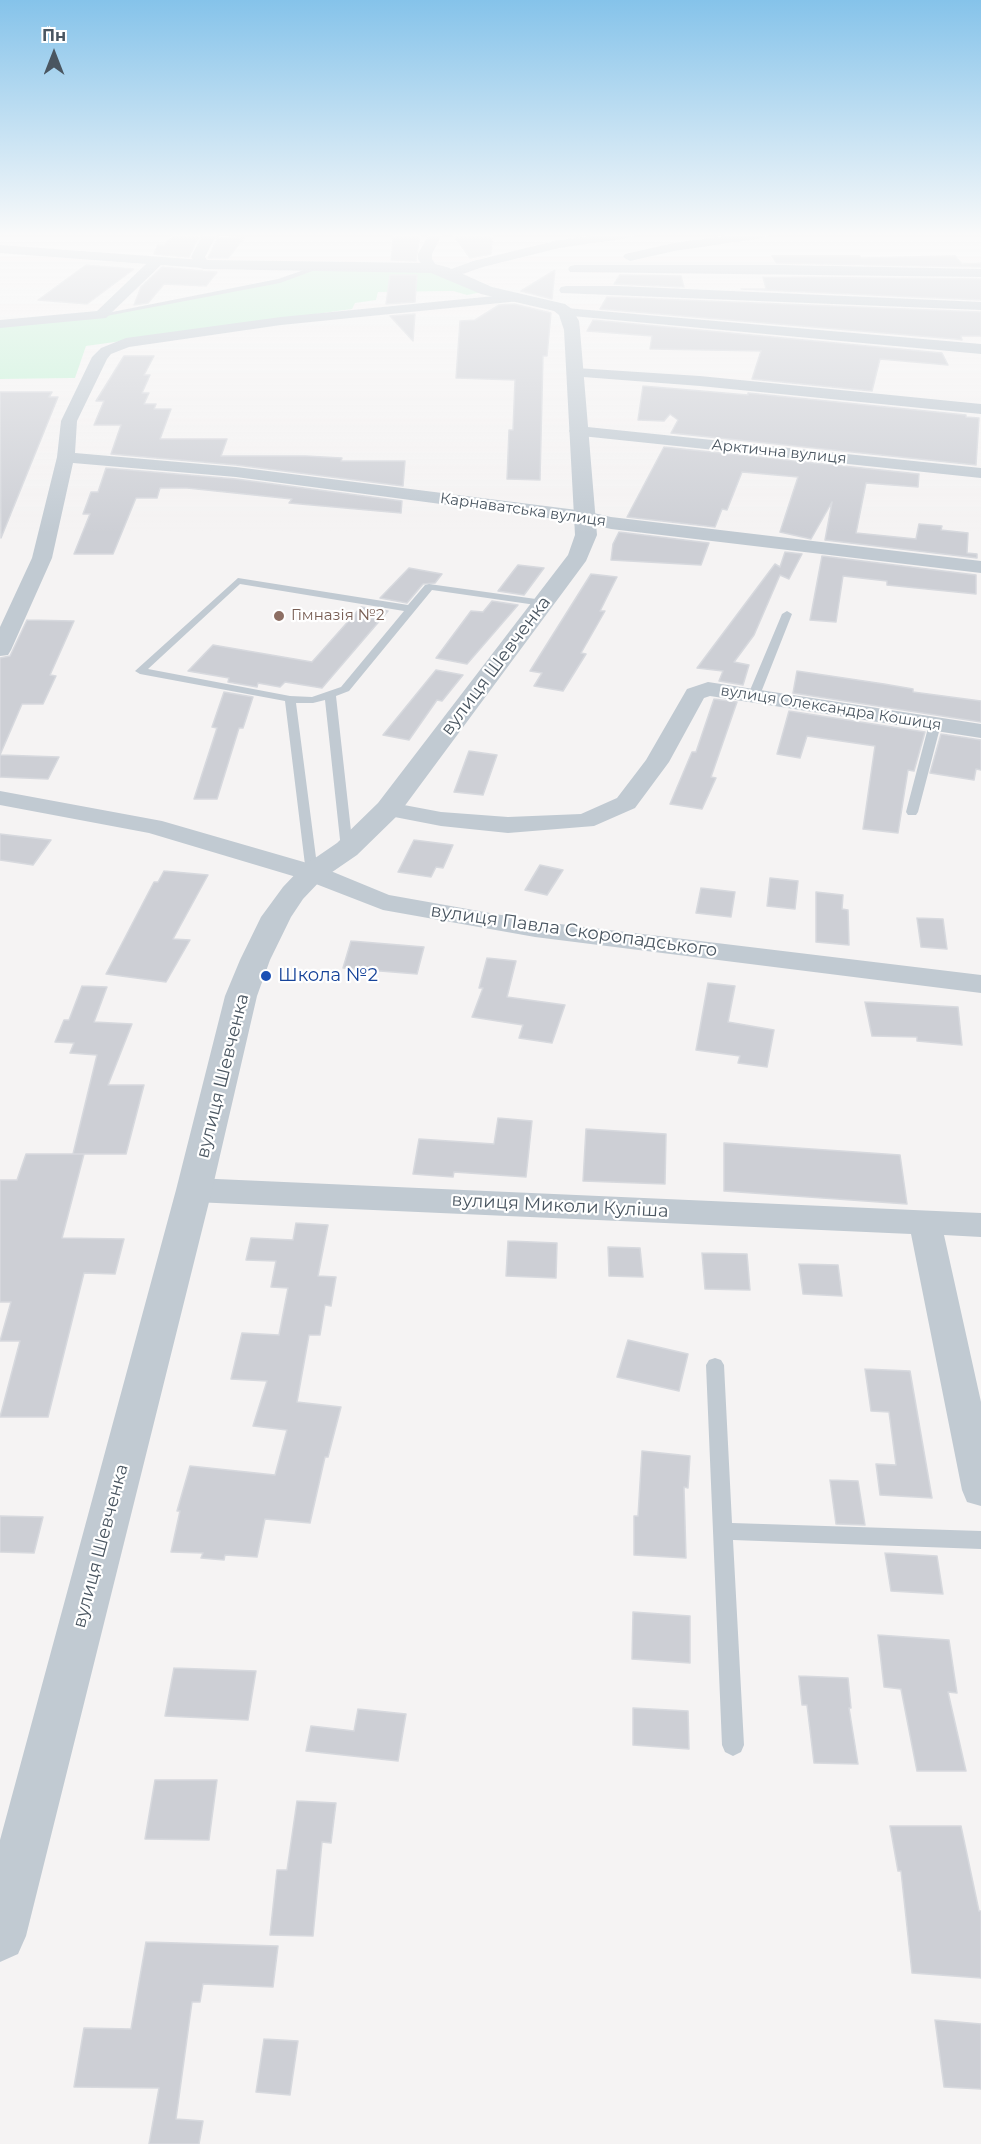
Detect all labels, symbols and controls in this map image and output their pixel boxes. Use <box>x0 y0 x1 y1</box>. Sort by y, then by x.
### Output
north arrow <box>24 24 84 84</box>
text: Пн <box>42 26 66 45</box>
street label: Арктична вулиця <box>711 436 847 468</box>
street label: Карнаватська вулиця <box>439 489 607 531</box>
street label: вулиця Шевченка <box>437 592 555 740</box>
place label: Гімназія №2 <box>291 607 385 625</box>
marker: Гімназія №2 <box>272 609 286 623</box>
street label: вулиця Олександра Кошиця <box>719 682 943 734</box>
street label: вулиця Павла Скоропадського <box>429 900 719 962</box>
place label: Школа №2 <box>278 965 378 987</box>
marker: Школа №2 <box>259 969 273 983</box>
street label: вулиця Шевченка <box>192 991 254 1161</box>
street label: вулиця Миколи Куліша <box>451 1190 669 1222</box>
street label: вулиця Шевченка <box>69 1462 133 1630</box>

